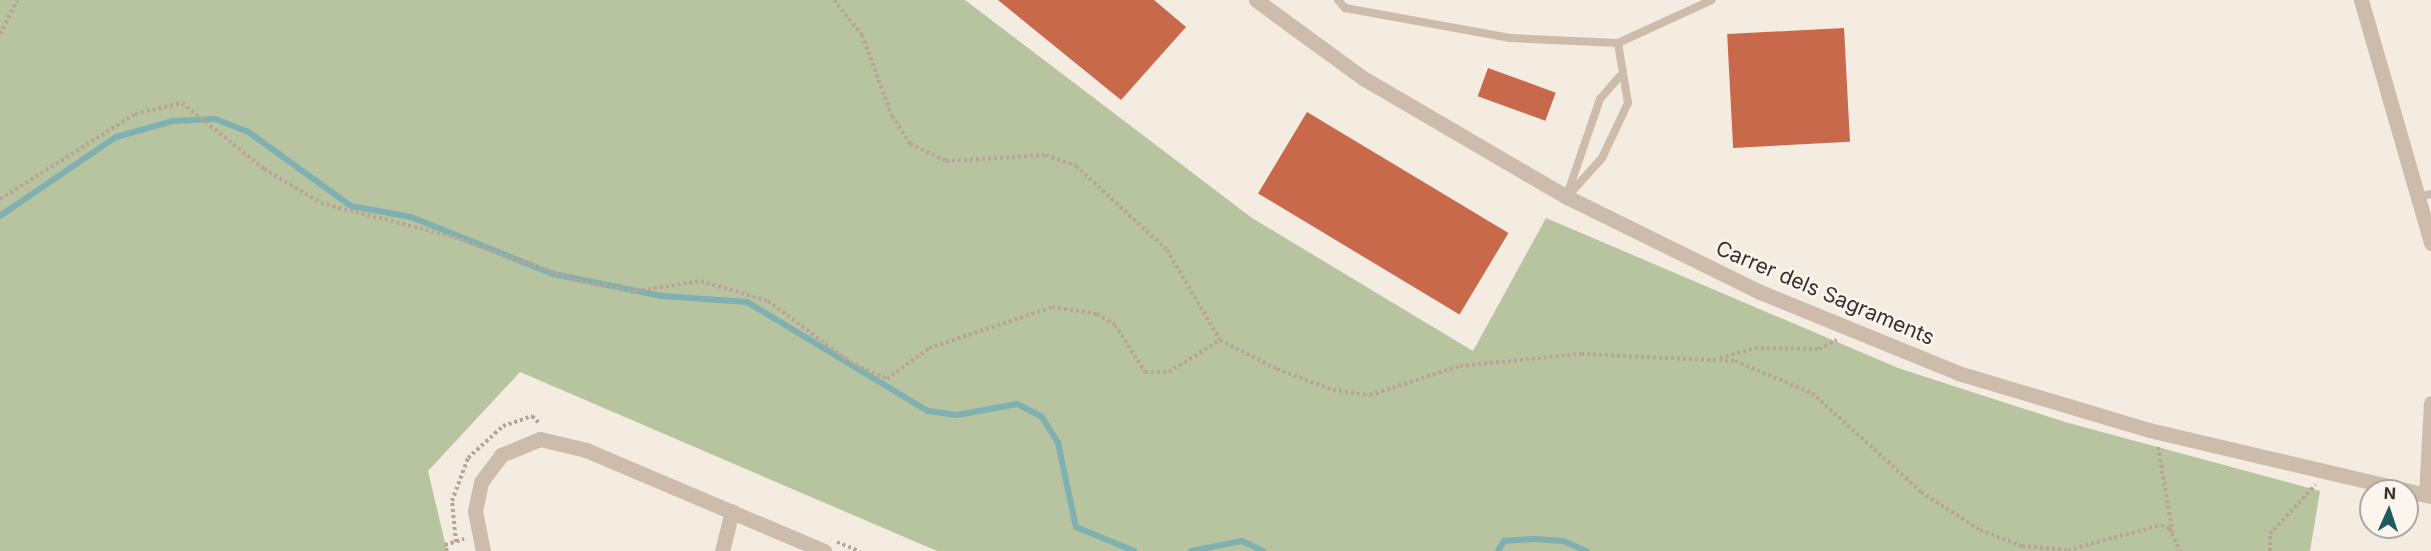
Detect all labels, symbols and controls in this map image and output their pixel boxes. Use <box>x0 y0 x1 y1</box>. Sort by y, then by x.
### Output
street label: Carrer dels Sagraments <box>1712 236 1938 350</box>
north arrow <box>2359 479 2419 539</box>
text: N <box>2383 483 2396 503</box>

